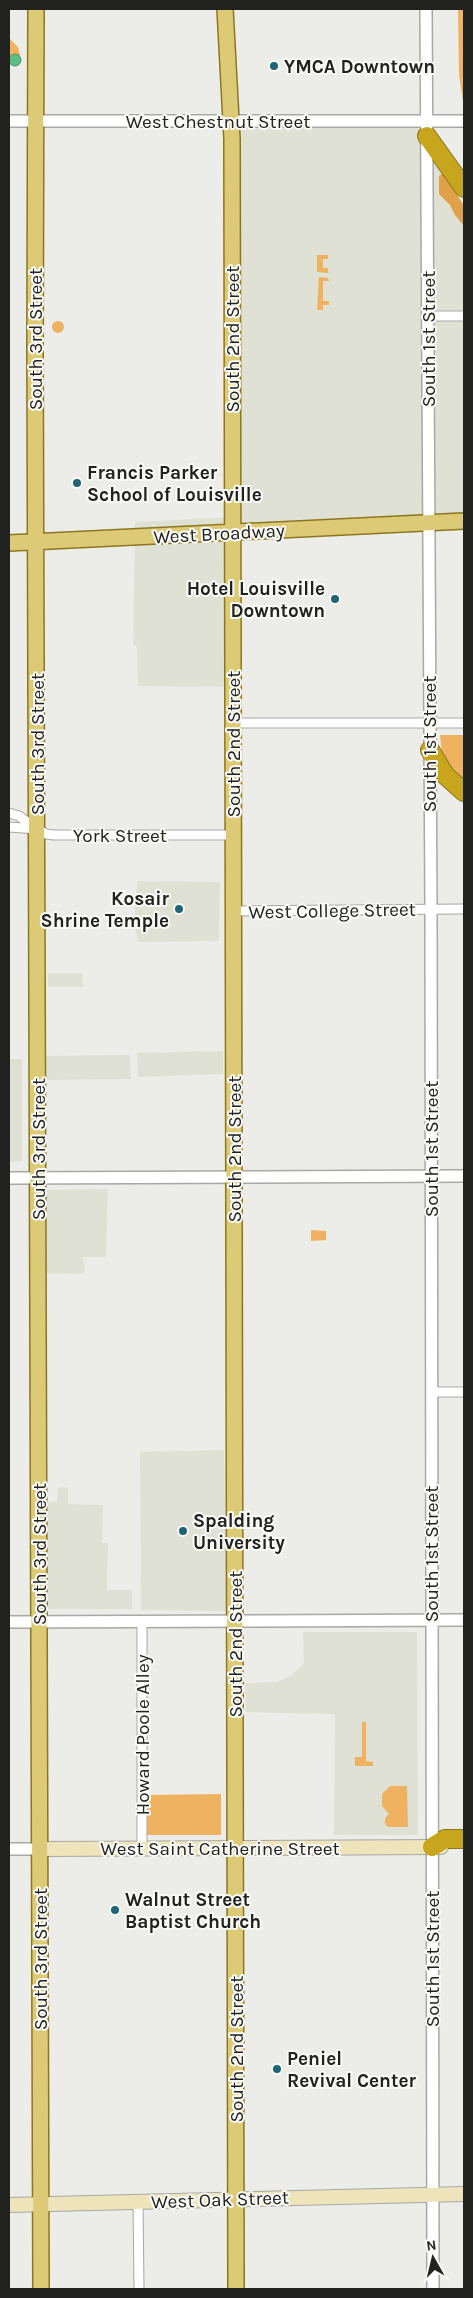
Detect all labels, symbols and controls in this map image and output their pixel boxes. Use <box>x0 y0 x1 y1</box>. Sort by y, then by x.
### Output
place label: YMCA Downtown <box>284 56 435 78</box>
marker: YMCA Downtown <box>268 60 280 72</box>
street label: West Chestnut Street <box>126 111 310 133</box>
street label: South 2nd Street <box>222 266 244 412</box>
street label: South 3rd Street <box>25 268 47 410</box>
street label: South 1st Street <box>418 271 440 407</box>
place label: Francis Parker School of Louisville <box>87 462 262 506</box>
marker: Francis Parker School of Louisville <box>71 477 83 489</box>
street label: West Broadway <box>153 520 286 548</box>
place label: Hotel Louisville Downtown <box>187 578 325 622</box>
marker: Hotel Louisville Downtown <box>329 593 341 605</box>
street label: South 2nd Street <box>223 671 245 817</box>
street label: South 3rd Street <box>27 673 49 815</box>
street label: South 1st Street <box>419 676 441 812</box>
street label: York Street <box>73 825 167 847</box>
place label: Kosair Shrine Temple <box>41 888 170 932</box>
street label: West College Street <box>248 899 416 923</box>
marker: Kosair Shrine Temple <box>173 903 185 915</box>
street label: South 2nd Street <box>224 1076 246 1222</box>
street label: South 3rd Street <box>28 1078 50 1220</box>
street label: South 1st Street <box>421 1081 443 1217</box>
street label: South 3rd Street <box>29 1483 51 1625</box>
street label: South 1st Street <box>421 1486 443 1622</box>
place label: Spalding University <box>193 1510 285 1554</box>
marker: Spalding University <box>177 1525 189 1537</box>
street label: South 2nd Street <box>225 1571 247 1717</box>
street label: Howard Poole Alley <box>132 1654 154 1815</box>
street label: West Saint Catherine Street <box>100 1838 340 1860</box>
street label: South 3rd Street <box>30 1888 52 2030</box>
place label: Walnut Street Baptist Church <box>125 1889 261 1933</box>
street label: South 1st Street <box>422 1891 444 2027</box>
marker: Walnut Street Baptist Church <box>109 1904 121 1916</box>
street label: South 2nd Street <box>226 1976 248 2122</box>
place label: Peniel Revival Center <box>287 2048 416 2092</box>
marker: Peniel Revival Center <box>271 2063 283 2075</box>
street label: West Oak Street <box>151 2187 289 2213</box>
north arrow <box>408 2233 458 2283</box>
text: N <box>425 2237 437 2255</box>

